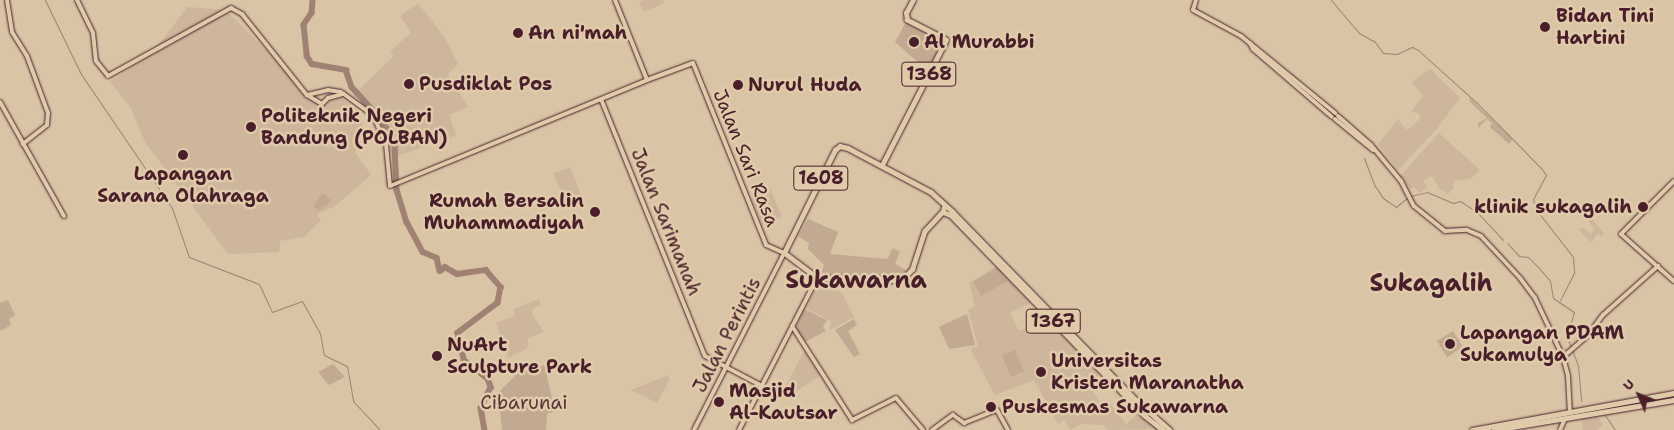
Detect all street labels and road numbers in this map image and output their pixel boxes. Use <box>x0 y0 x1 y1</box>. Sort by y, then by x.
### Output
road number: 1368 <box>900 59 958 90</box>
street label: Jalan Sari Rasa <box>708 86 784 230</box>
street label: Jalan Sarimanah <box>626 145 706 299</box>
road number: 1608 <box>792 162 850 194</box>
street label: Jalan Perintis <box>688 274 766 396</box>
road number: 1367 <box>1026 306 1080 336</box>

